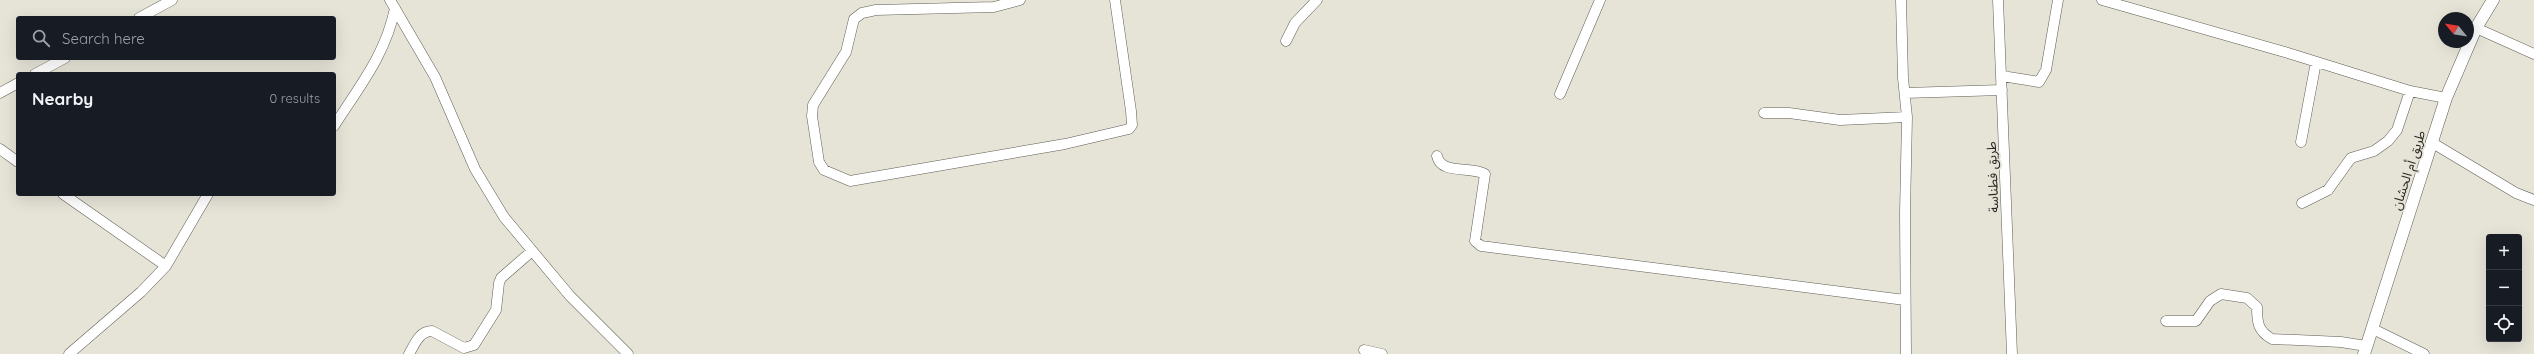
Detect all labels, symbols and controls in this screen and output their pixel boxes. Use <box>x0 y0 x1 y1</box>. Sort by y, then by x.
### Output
north arrow <box>2438 12 2474 48</box>
search box <box>16 16 336 60</box>
icon: search <box>30 27 52 49</box>
text: Search here <box>62 29 145 48</box>
text: Nearby <box>32 88 93 109</box>
text: 0 results <box>269 90 320 106</box>
street label: طريق أم الحشان <box>2388 128 2430 213</box>
street label: طريق فطناسة <box>1983 141 2002 213</box>
map controls <box>2486 234 2522 342</box>
button: + <box>2486 234 2522 270</box>
button: − <box>2486 270 2522 306</box>
button: locate <box>2486 306 2522 342</box>

